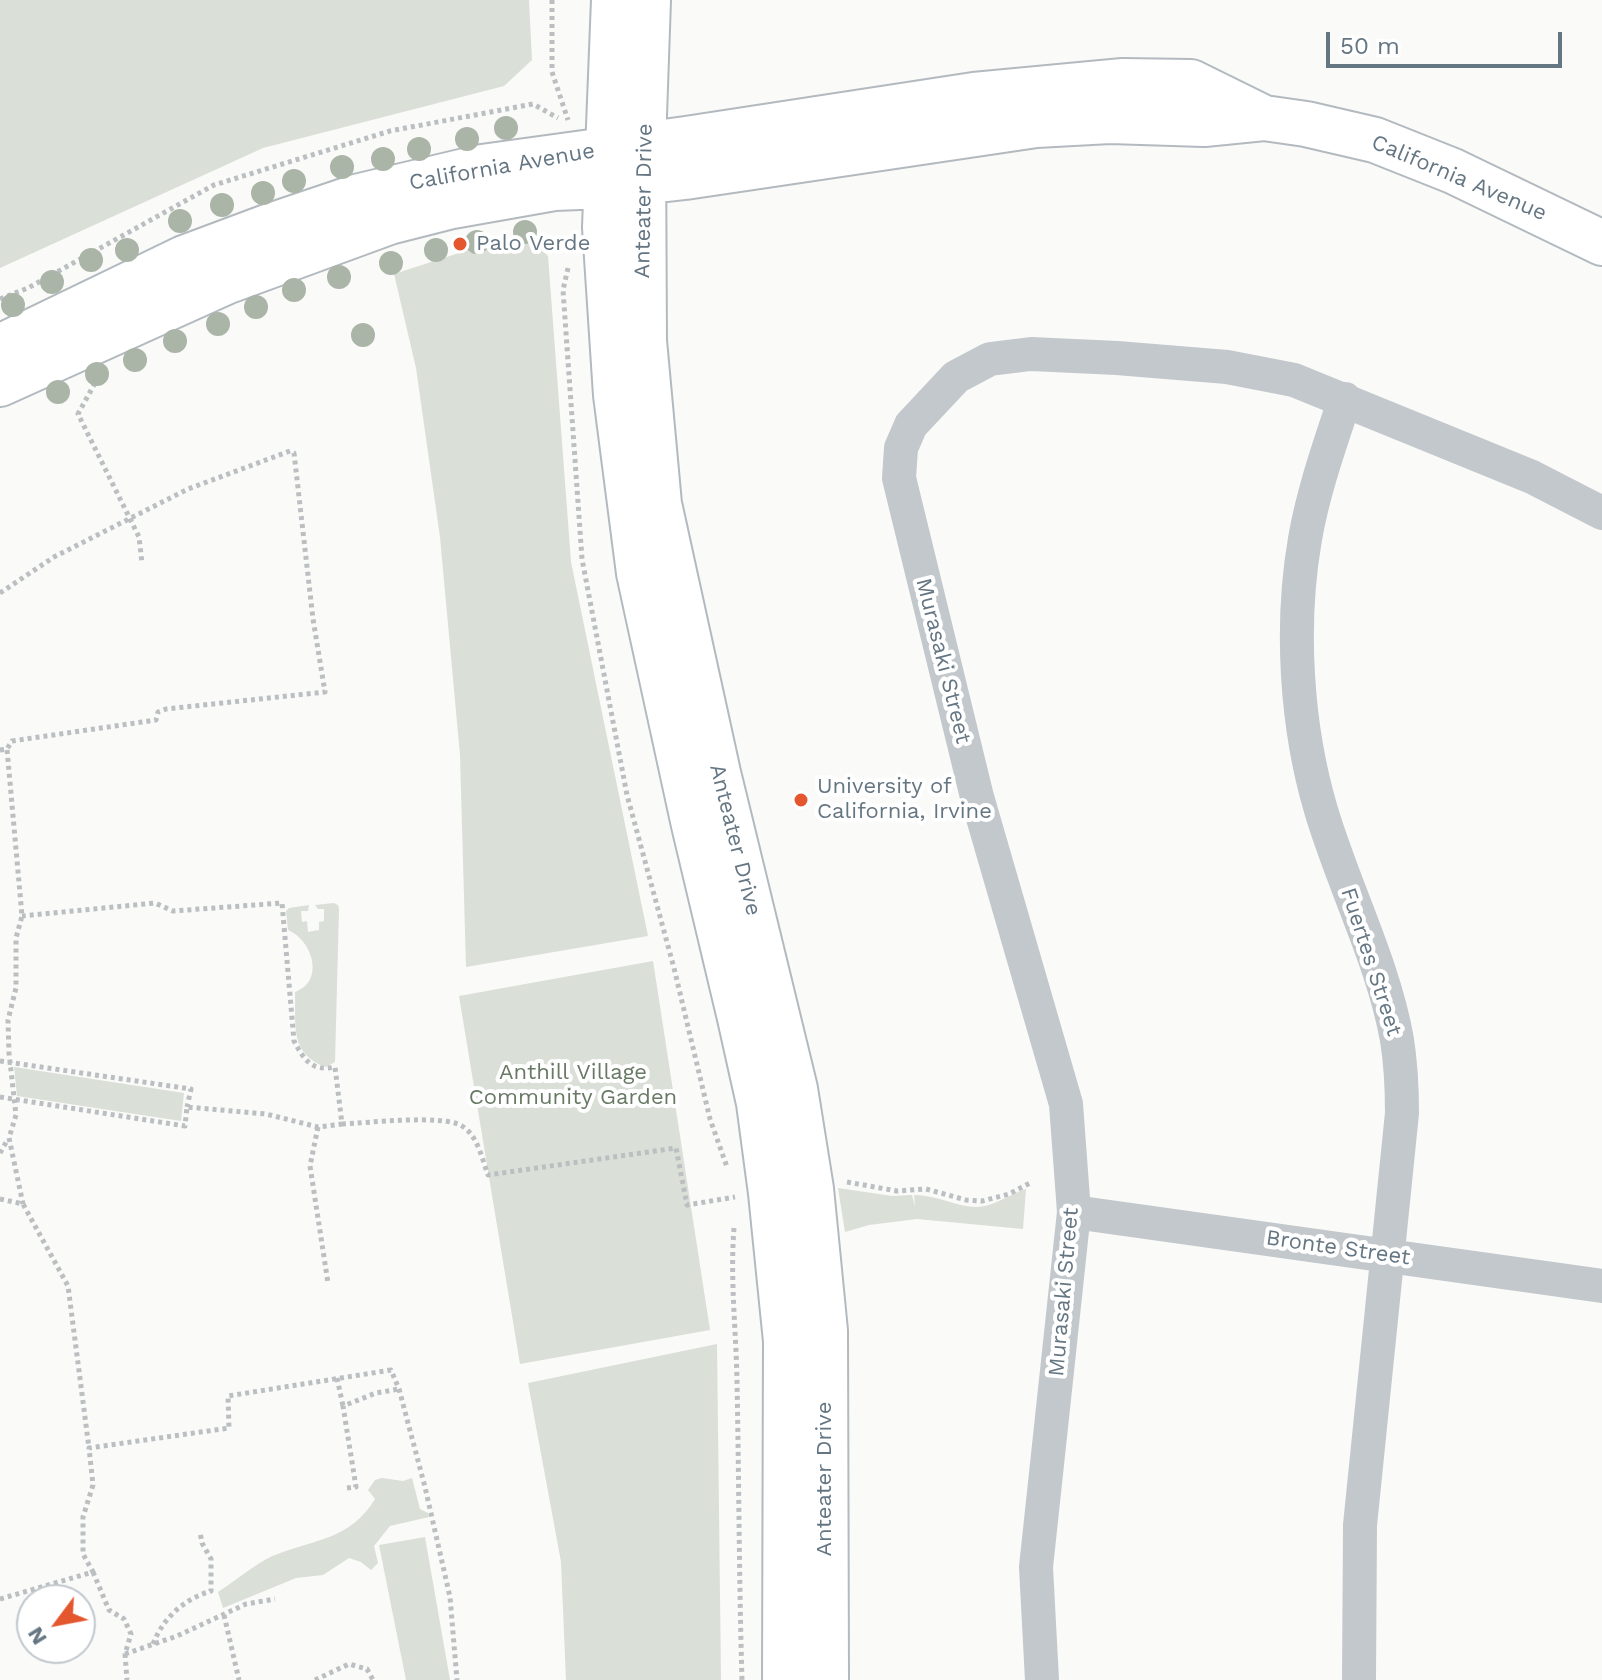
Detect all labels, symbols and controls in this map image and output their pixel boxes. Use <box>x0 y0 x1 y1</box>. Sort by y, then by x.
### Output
scale bar <box>1330 16 1566 66</box>
text: 50 m <box>1340 32 1400 60</box>
street label: Anteater Drive <box>629 123 659 279</box>
street label: California Avenue <box>1367 129 1551 227</box>
street label: California Avenue <box>407 138 597 196</box>
place label: Palo Verde <box>476 231 590 257</box>
marker: Palo Verde <box>451 235 469 253</box>
street label: Murasaki Street <box>910 576 976 746</box>
street label: Anteater Drive <box>703 762 767 918</box>
place label: University of California, Irvine <box>817 774 992 826</box>
marker: University of California, Irvine <box>792 791 810 809</box>
street label: Fuertes Street <box>1335 885 1407 1039</box>
park label: Anthill Village Community Garden <box>469 1060 677 1112</box>
street label: Murasaki Street <box>1043 1206 1085 1378</box>
street label: Bronte Street <box>1264 1225 1412 1271</box>
street label: Anteater Drive <box>812 1401 838 1557</box>
north arrow <box>16 1584 96 1664</box>
text: N <box>22 1622 52 1649</box>

